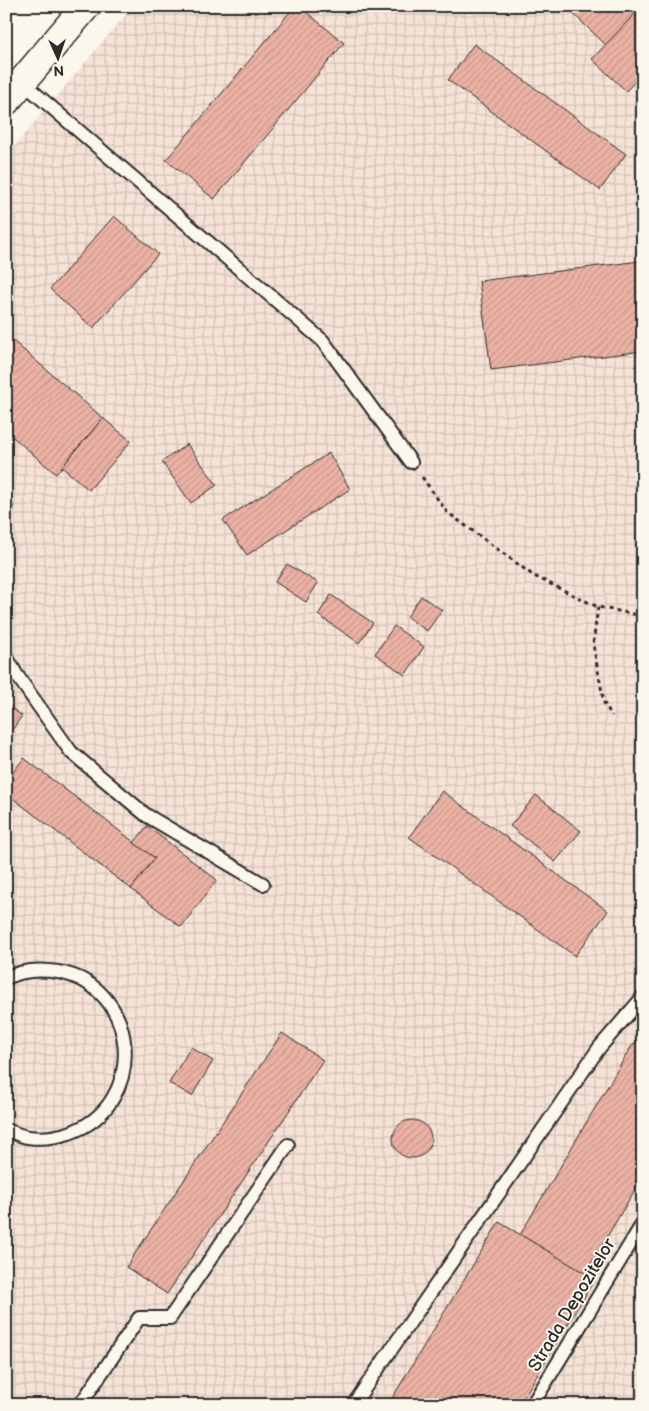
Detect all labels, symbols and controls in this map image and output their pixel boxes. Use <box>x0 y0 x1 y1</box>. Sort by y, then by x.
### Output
north arrow <box>32 32 82 82</box>
text: N <box>53 62 64 79</box>
street label: Strada Depozitelor <box>524 1234 620 1375</box>

